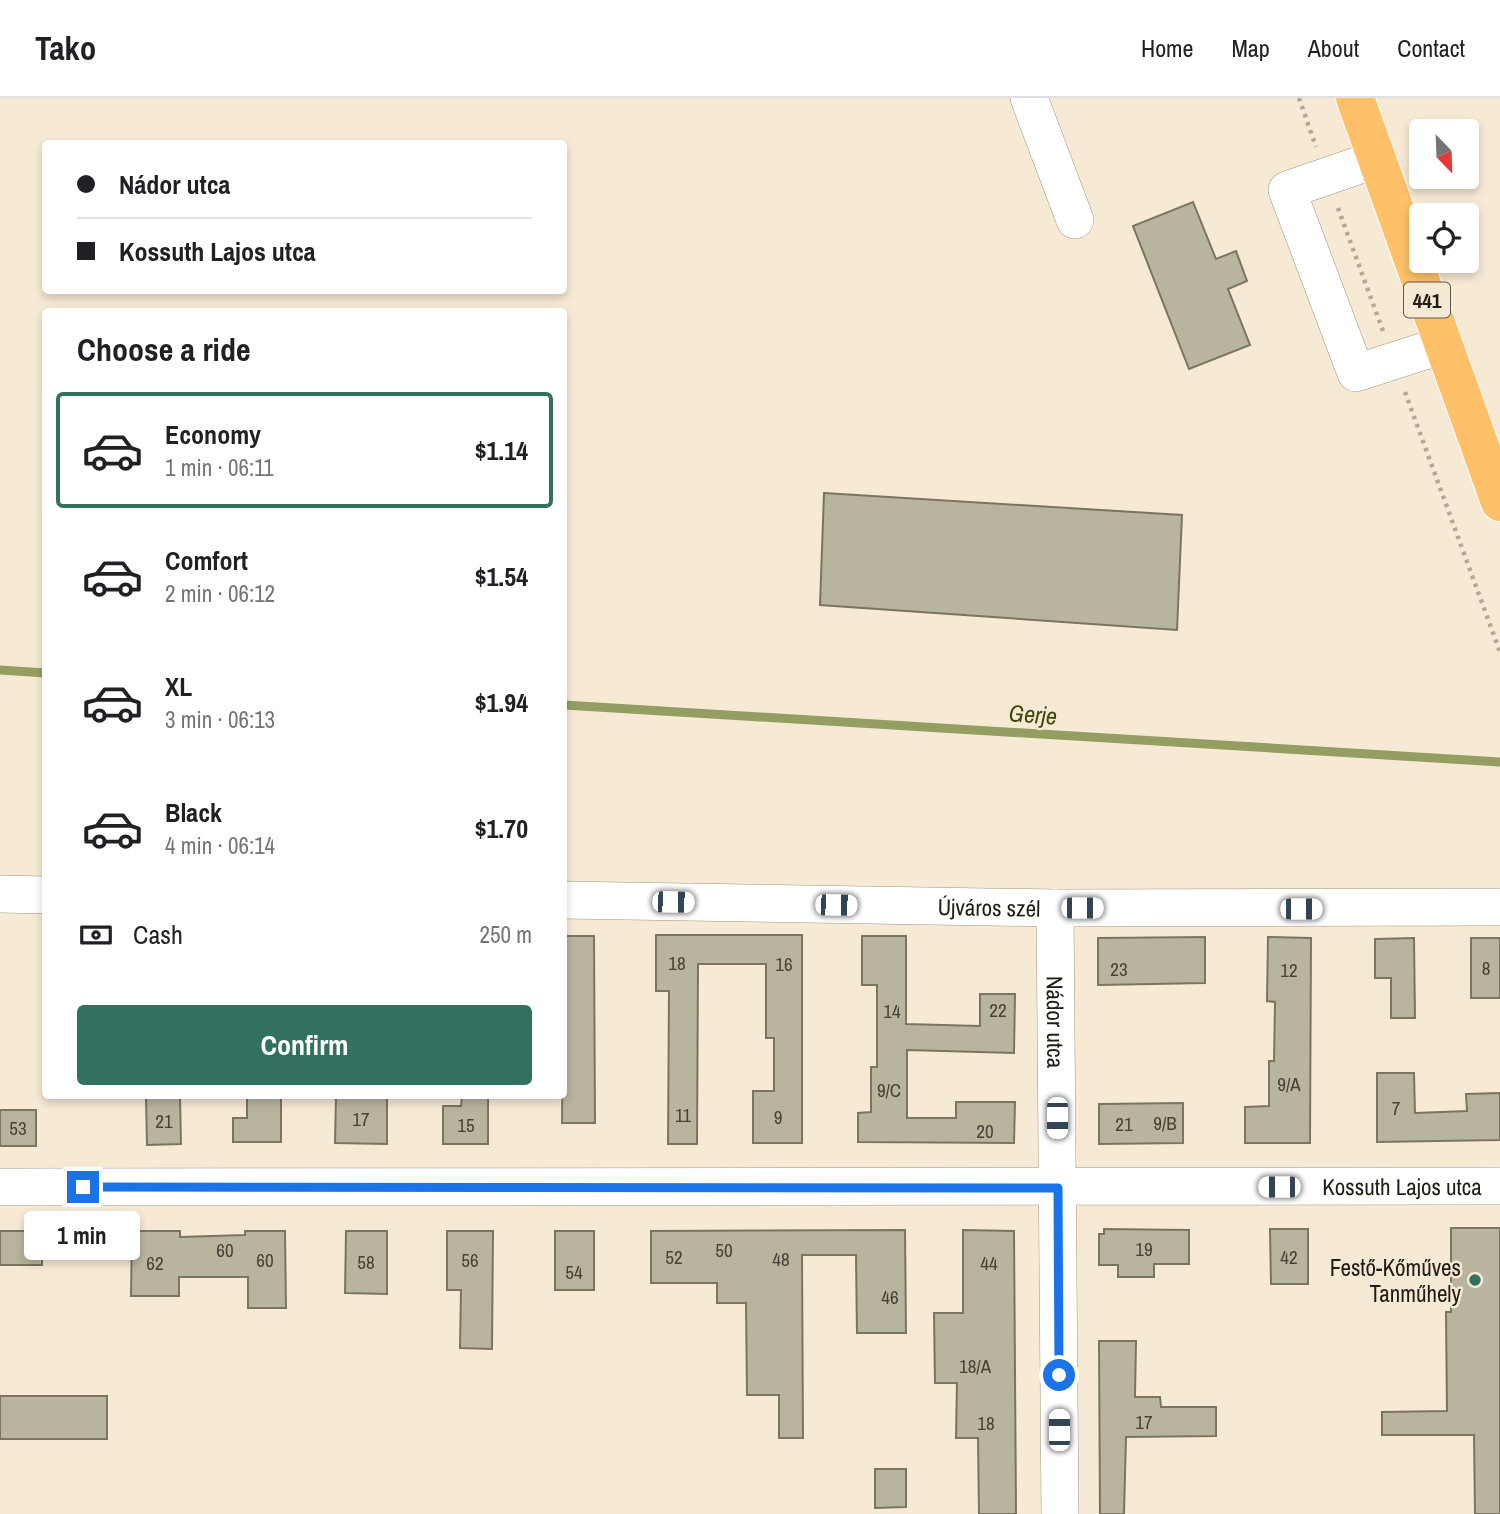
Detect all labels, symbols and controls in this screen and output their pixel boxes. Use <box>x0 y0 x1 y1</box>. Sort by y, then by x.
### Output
text: Tako <box>35 26 96 70</box>
text: Home <box>1141 32 1193 64</box>
text: Map <box>1231 32 1270 64</box>
text: About <box>1308 32 1359 64</box>
text: Contact <box>1397 32 1465 64</box>
north arrow <box>1409 119 1479 189</box>
map controls <box>1409 119 1479 273</box>
text: Nádor utca <box>119 167 230 202</box>
button: locate <box>1409 203 1479 273</box>
text: Kossuth Lajos utca <box>119 234 316 269</box>
road number: 441 <box>1404 282 1450 318</box>
text: Choose a ride <box>77 328 251 371</box>
text: Economy <box>165 417 261 452</box>
icon: car <box>81 419 144 482</box>
text: $1.14 <box>475 433 528 468</box>
text: 1 min · 06:11 <box>165 452 274 483</box>
text: Comfort <box>165 543 248 578</box>
icon: car <box>81 545 144 608</box>
text: $1.54 <box>475 559 528 594</box>
text: 2 min · 06:12 <box>165 578 275 609</box>
text: XL <box>165 669 192 704</box>
icon: car <box>81 671 144 734</box>
text: $1.94 <box>475 685 528 720</box>
water label: Gerje <box>1008 696 1058 732</box>
text: 3 min · 06:13 <box>165 704 275 735</box>
text: Black <box>165 795 222 830</box>
icon: car <box>81 797 144 860</box>
text: $1.70 <box>475 811 528 846</box>
text: 4 min · 06:14 <box>165 830 275 861</box>
car <box>652 891 695 913</box>
street label: Újváros szél <box>937 891 1041 923</box>
car <box>815 894 858 916</box>
car <box>1062 898 1104 919</box>
car <box>1281 899 1323 920</box>
icon: cash <box>77 916 115 954</box>
text: Cash <box>133 917 183 952</box>
text: 250 m <box>480 919 532 950</box>
house number: 18 <box>668 950 686 976</box>
house number: 16 <box>775 951 793 977</box>
house number: 8 <box>1482 955 1490 981</box>
house number: 23 <box>1110 956 1128 982</box>
house number: 12 <box>1280 957 1298 983</box>
street label: Nádor utca <box>1040 976 1072 1069</box>
house number: 22 <box>989 997 1007 1023</box>
house number: 14 <box>883 998 901 1024</box>
button: Confirm <box>77 1005 532 1085</box>
house number: 9/A <box>1277 1071 1301 1097</box>
house number: 9/C <box>877 1077 901 1103</box>
house number: 7 <box>1392 1095 1401 1121</box>
car <box>1047 1097 1068 1139</box>
house number: 11 <box>675 1102 691 1128</box>
house number: 9 <box>774 1104 782 1130</box>
house number: 17 <box>352 1106 370 1132</box>
house number: 21 <box>155 1108 173 1134</box>
house number: 9/B <box>1153 1110 1177 1136</box>
house number: 21 <box>1115 1111 1133 1137</box>
house number: 15 <box>457 1112 475 1138</box>
house number: 53 <box>9 1115 27 1141</box>
house number: 20 <box>976 1118 994 1144</box>
route end <box>67 1171 99 1203</box>
street label: Kossuth Lajos utca <box>1322 1171 1482 1202</box>
car <box>1259 1177 1301 1198</box>
callout: 1 min <box>25 1212 141 1260</box>
text: 1 min <box>57 1220 107 1251</box>
house number: 19 <box>1135 1236 1153 1262</box>
house number: 60 <box>216 1237 234 1263</box>
house number: 50 <box>715 1237 733 1263</box>
house number: 52 <box>665 1244 683 1270</box>
house number: 42 <box>1280 1244 1298 1270</box>
house number: 48 <box>772 1246 790 1272</box>
house number: 60 <box>256 1247 274 1273</box>
house number: 56 <box>461 1247 479 1273</box>
house number: 58 <box>357 1249 375 1275</box>
house number: 62 <box>146 1250 164 1276</box>
house number: 44 <box>980 1250 998 1276</box>
place label: Festő-Kőműves Tanműhely <box>1330 1252 1462 1309</box>
house number: 54 <box>565 1259 583 1285</box>
marker: Festő-Kőműves Tanműhely <box>1467 1272 1483 1288</box>
house number: 46 <box>881 1284 899 1310</box>
house number: 18/A <box>959 1353 992 1379</box>
route start <box>1043 1359 1075 1391</box>
car <box>1049 1409 1070 1451</box>
house number: 17 <box>1135 1409 1153 1435</box>
house number: 18 <box>977 1410 995 1436</box>

